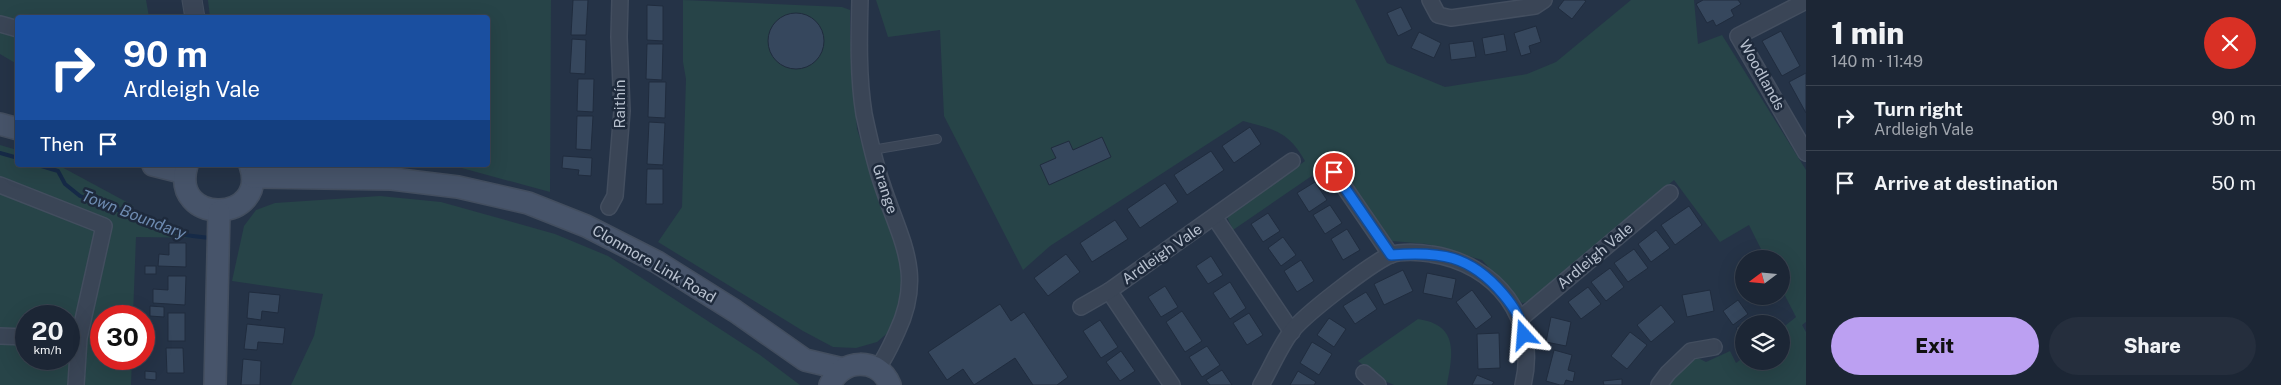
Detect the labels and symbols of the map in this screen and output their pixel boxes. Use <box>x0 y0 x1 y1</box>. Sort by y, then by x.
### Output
street label: Woodlands <box>1736 37 1789 113</box>
street label: Raithín <box>611 80 628 128</box>
pin <box>1313 151 1355 193</box>
street label: Grange <box>869 162 901 216</box>
water label: Town Boundary <box>79 186 190 243</box>
street label: Ardleigh Vale <box>1553 219 1636 292</box>
street label: Ardleigh Vale <box>1119 220 1205 287</box>
street label: Clonmore Link Road <box>590 221 719 306</box>
north arrow <box>1735 250 1790 305</box>
speed limit sign: 30 <box>90 305 155 370</box>
position arrow <box>1497 308 1549 360</box>

